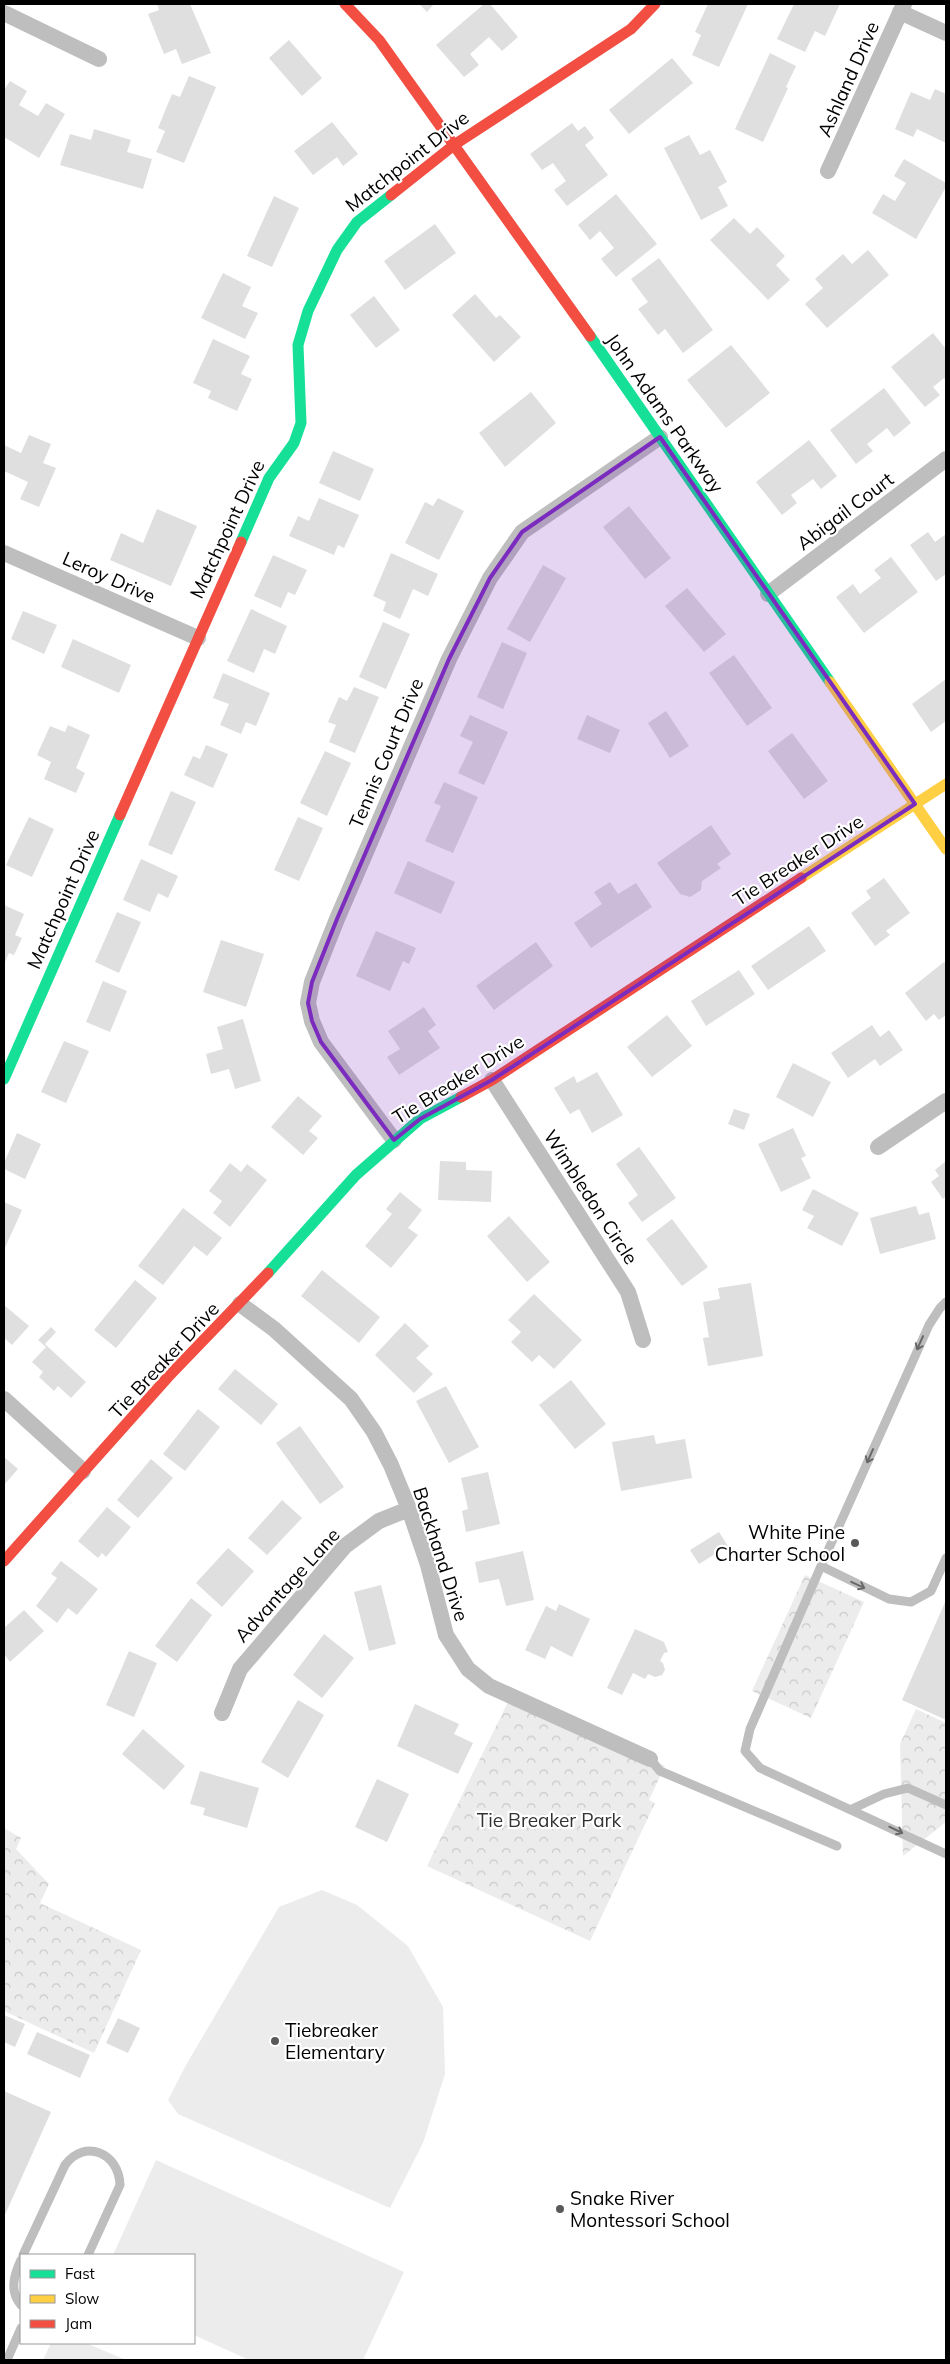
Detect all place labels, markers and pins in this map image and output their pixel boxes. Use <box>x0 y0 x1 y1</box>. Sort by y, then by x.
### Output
place label: White Pine Charter School <box>715 1520 845 1566</box>
marker: White Pine Charter School <box>849 1537 861 1549</box>
place label: Tiebreaker Elementary <box>285 2018 385 2064</box>
marker: Tiebreaker Elementary <box>269 2035 281 2047</box>
place label: Snake River Montessori School <box>570 2186 730 2232</box>
marker: Snake River Montessori School <box>554 2203 566 2215</box>

